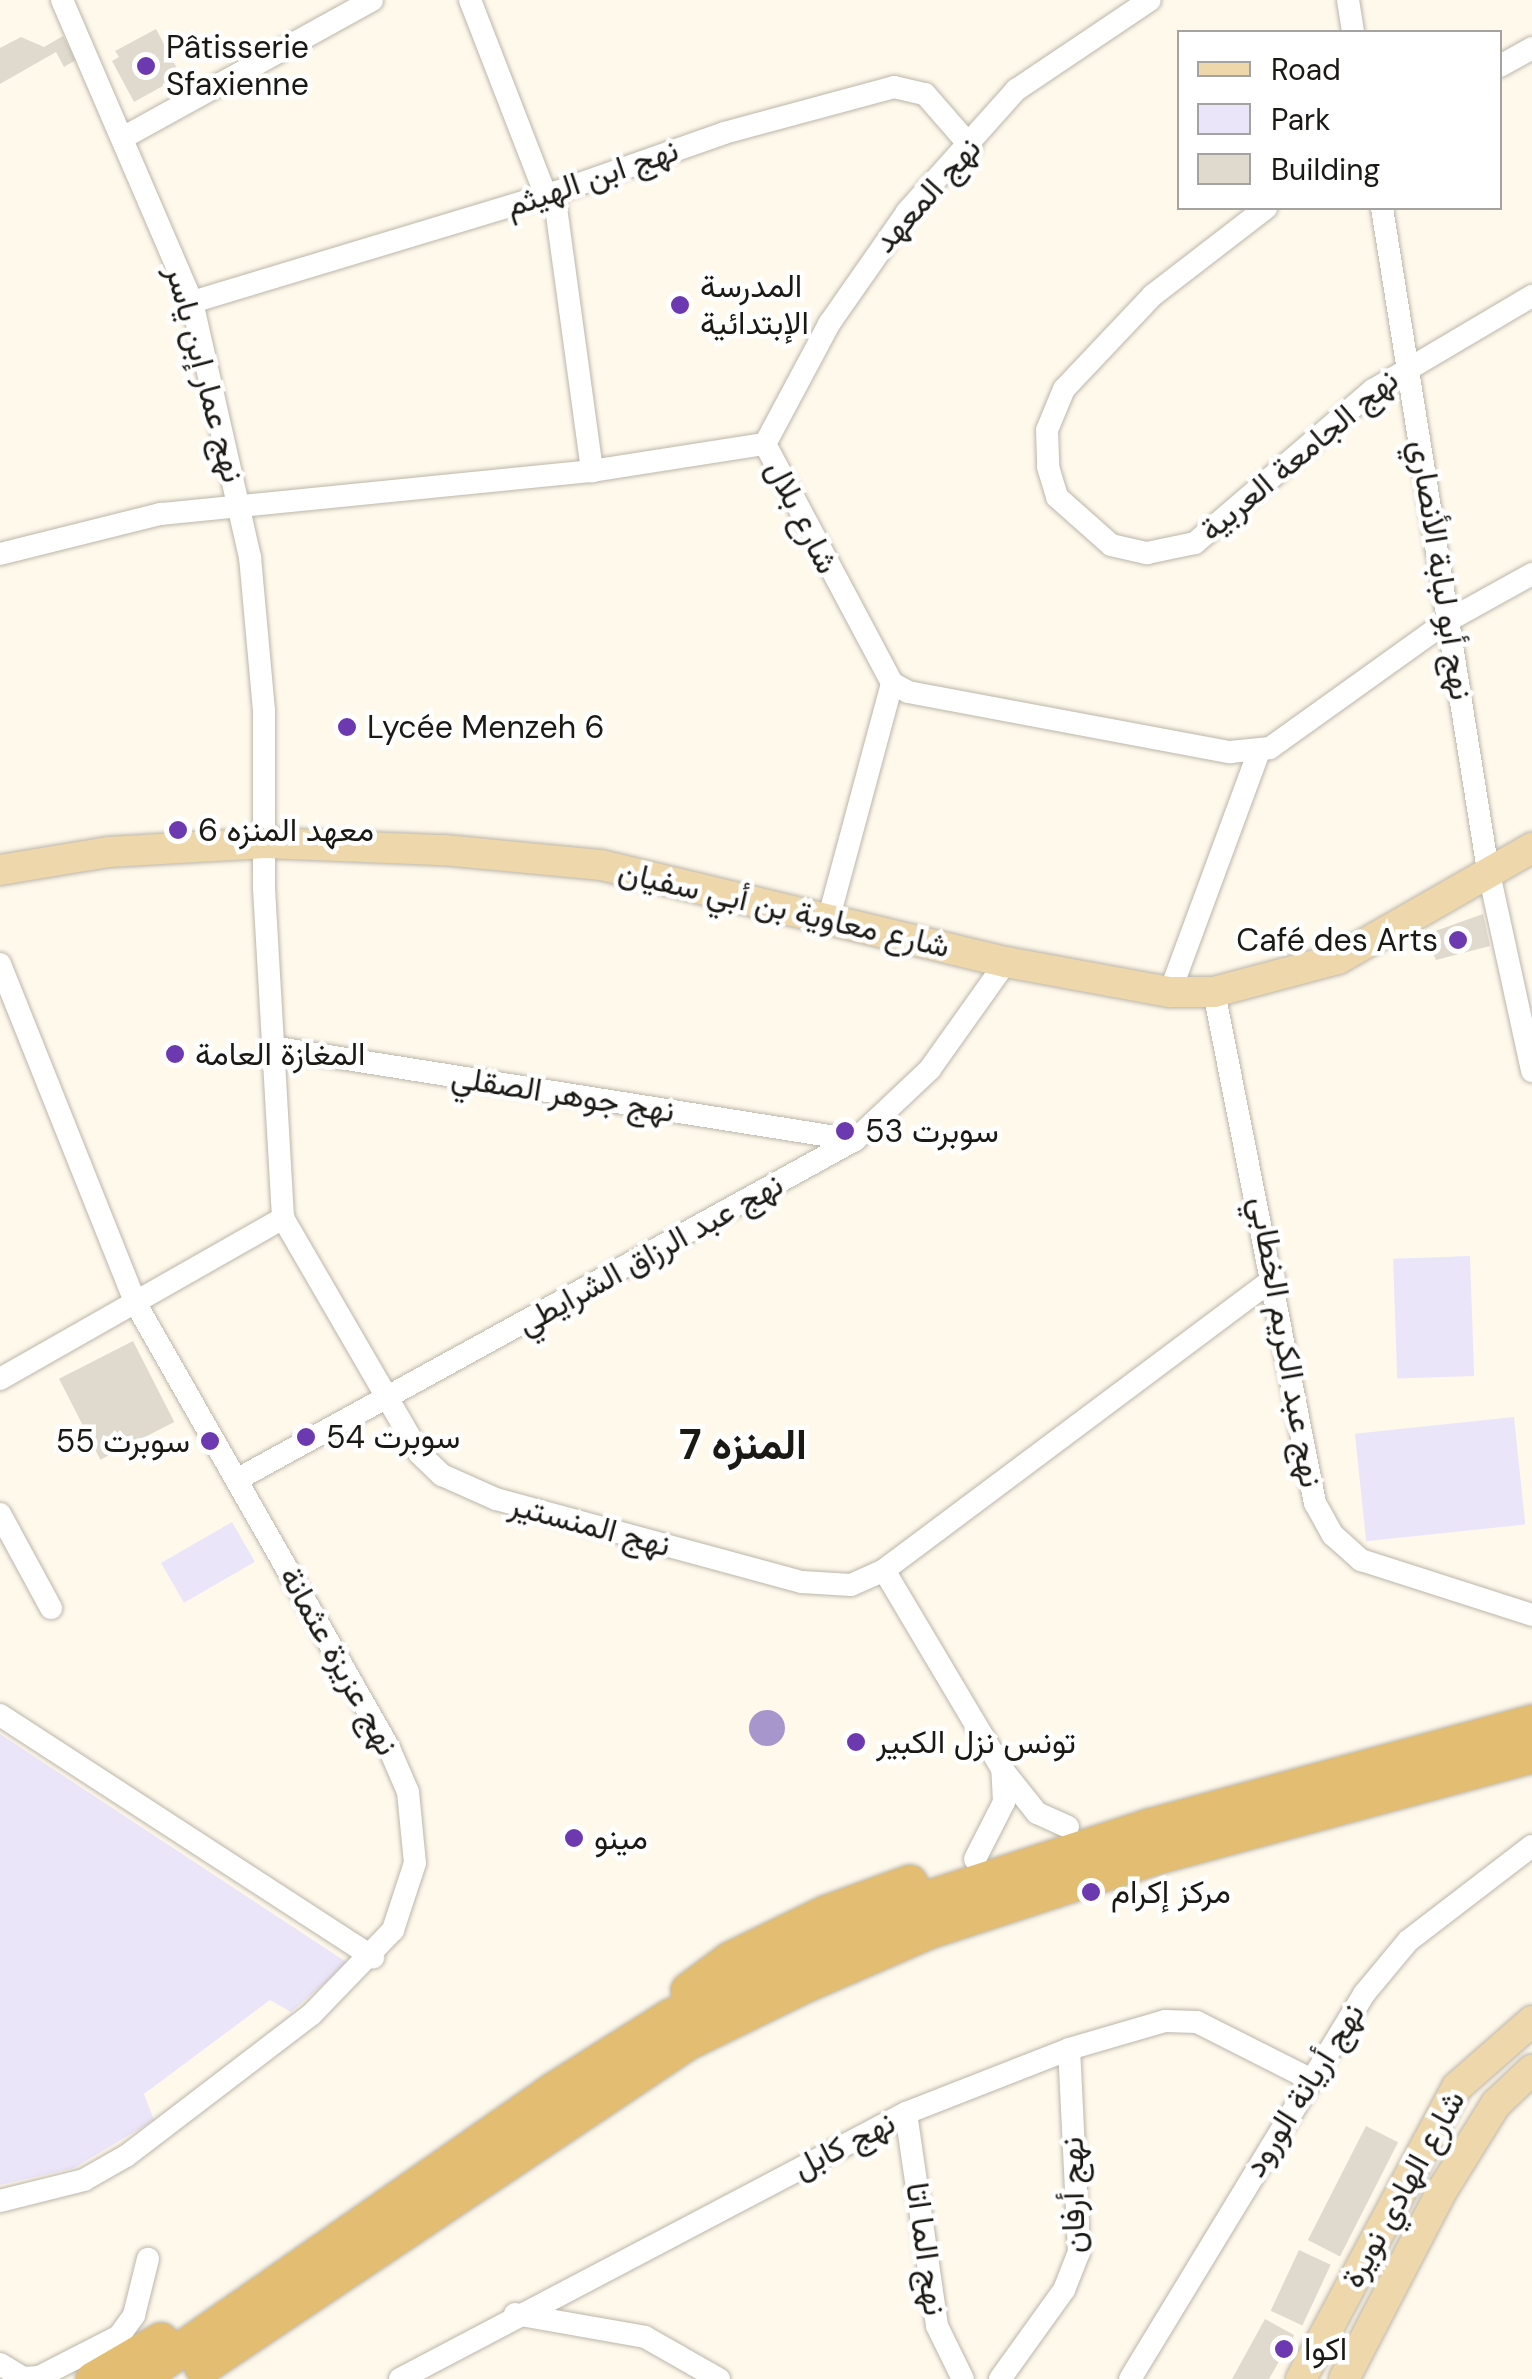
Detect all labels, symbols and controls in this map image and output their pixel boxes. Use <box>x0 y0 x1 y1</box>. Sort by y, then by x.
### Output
place label: Pâtisserie Sfaxienne <box>166 29 309 104</box>
legend <box>1177 30 1502 210</box>
text: Road <box>1271 50 1341 89</box>
marker: Pâtisserie Sfaxienne <box>135 55 157 77</box>
text: Park <box>1271 100 1330 139</box>
street label: نهج المعهد <box>865 129 989 261</box>
street label: نهج ابن الهيثم <box>501 131 683 225</box>
text: Building <box>1271 150 1380 189</box>
street label: نهج عمار إبن ياسر <box>158 261 252 487</box>
place label: المدرسة الإبتدائية <box>700 268 809 343</box>
marker: المدرسة الإبتدائية <box>669 294 691 316</box>
street label: نهج الجامعة العربية <box>1192 361 1406 549</box>
street label: نهج أبو لبابة الأنصاري <box>1401 437 1481 703</box>
street label: شارع بلال <box>757 454 847 580</box>
place label: Lycée Menzeh 6 <box>367 708 605 746</box>
marker: Lycée Menzeh 6 <box>336 716 358 738</box>
place label: معهد المنزه 6 <box>198 811 374 849</box>
marker: معهد المنزه 6 <box>167 819 189 841</box>
street label: شارع معاوية بن أبي سفيان <box>615 852 953 966</box>
place label: Café des Arts <box>1236 921 1438 959</box>
marker: Café des Arts <box>1447 929 1469 951</box>
place label: المغازة العامة <box>195 1035 366 1073</box>
marker: المغازة العامة <box>164 1043 186 1065</box>
street label: نهج جوهر الصقلي <box>449 1057 677 1131</box>
place label: سوبرت 53 <box>865 1112 999 1150</box>
marker: سوبرت 53 <box>834 1120 856 1142</box>
street label: نهج عبد الرزاق الشرايطي <box>510 1165 790 1343</box>
street label: نهج عبد الكريم الخطابي <box>1242 1194 1330 1490</box>
place label: سوبرت 54 <box>326 1418 460 1456</box>
district label: المنزه 7 <box>679 1420 807 1470</box>
place label: سوبرت 55 <box>56 1422 190 1460</box>
marker: سوبرت 54 <box>295 1426 317 1448</box>
marker: سوبرت 55 <box>199 1430 221 1452</box>
street label: نهج المنستير <box>505 1485 675 1565</box>
street label: نهج عزيزة عثمانة <box>271 1560 407 1762</box>
place label: تونس نزل الكبير <box>876 1723 1076 1761</box>
marker: تونس نزل الكبير <box>845 1731 867 1753</box>
place label: مينو <box>594 1819 648 1857</box>
marker: مينو <box>563 1827 585 1849</box>
place label: مركز إكرام <box>1111 1873 1231 1911</box>
marker: مركز إكرام <box>1080 1881 1102 1903</box>
street label: نهج أريانة الورود <box>1235 1996 1373 2184</box>
street label: شارع الهادي نويرة <box>1333 2084 1473 2294</box>
street label: نهج كابل <box>787 2103 901 2187</box>
street label: نهج أرفان <box>1053 2136 1093 2254</box>
street label: نهج الما اتا <box>898 2180 954 2318</box>
place label: اكوا <box>1304 2330 1347 2368</box>
marker: اكوا <box>1273 2338 1295 2360</box>

